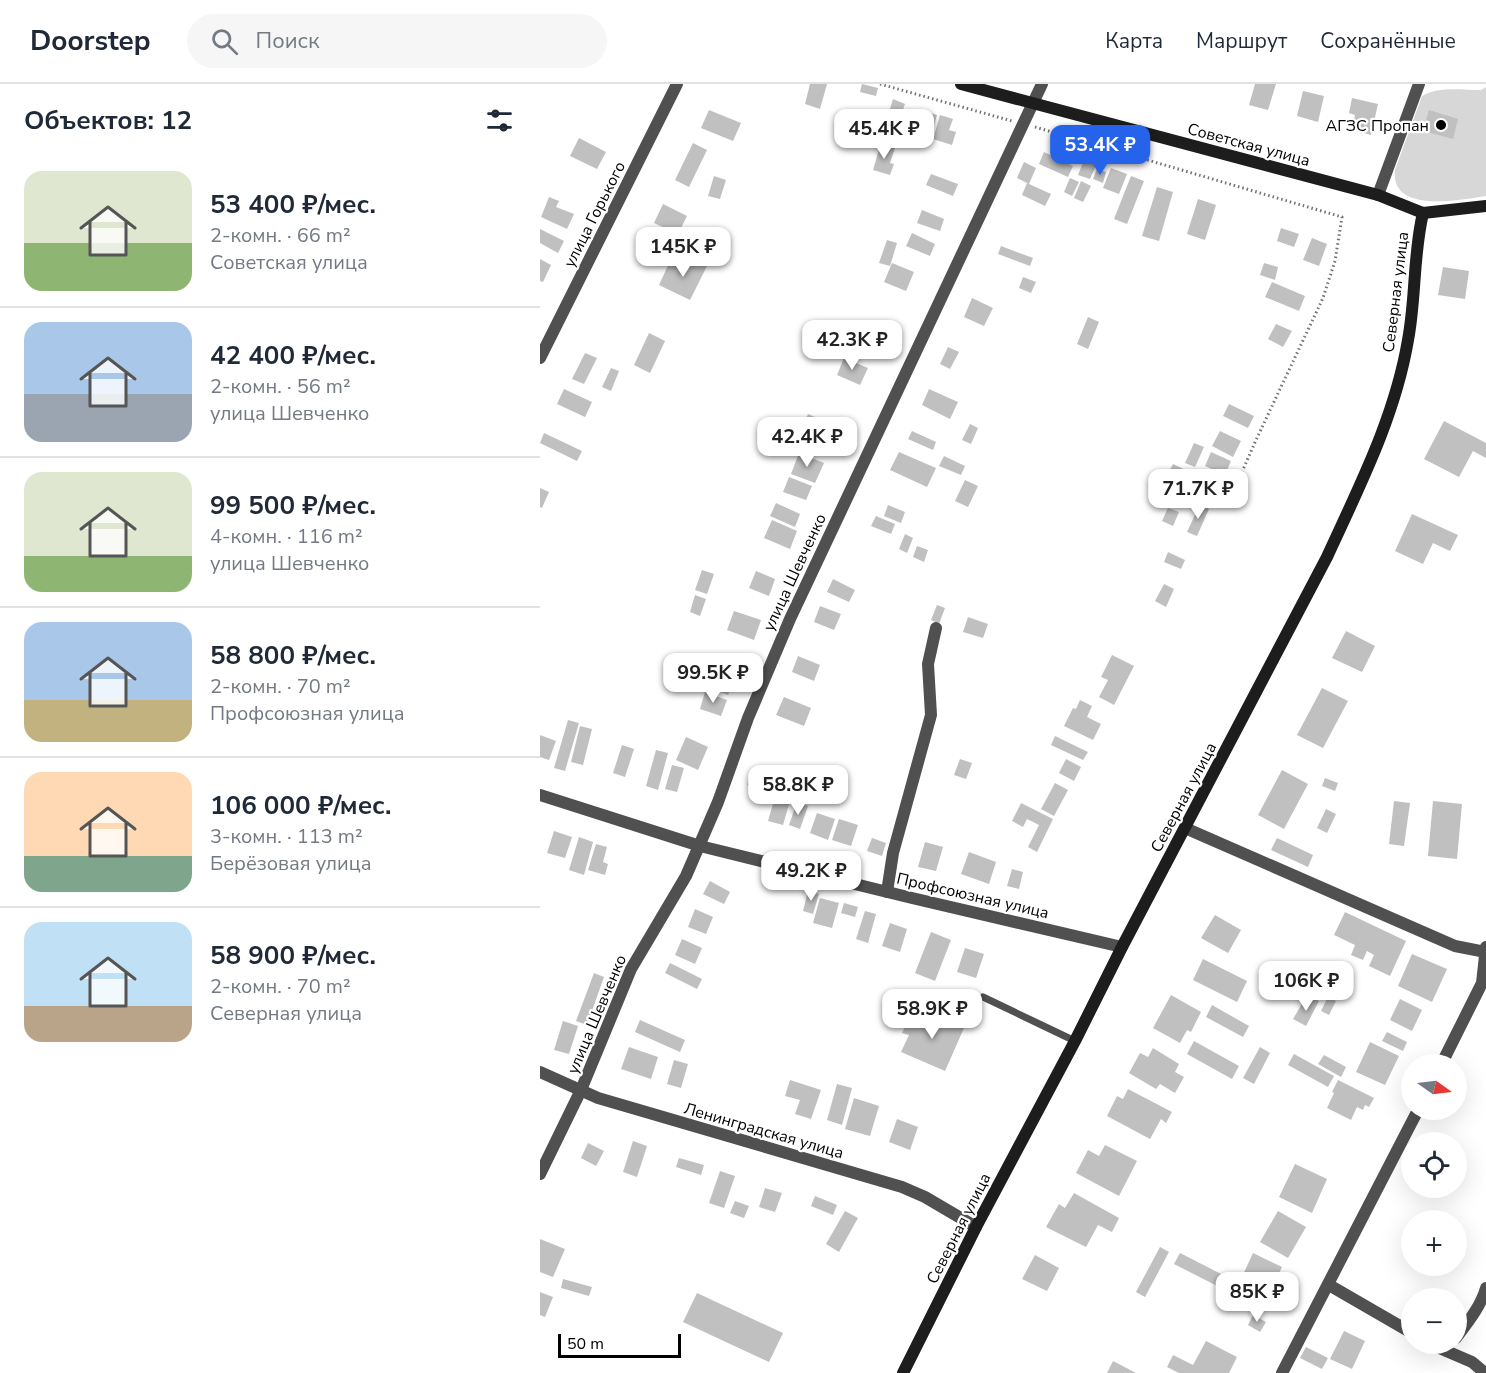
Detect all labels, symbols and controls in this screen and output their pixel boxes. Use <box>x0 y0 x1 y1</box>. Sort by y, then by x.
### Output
search box <box>187 14 607 68</box>
text: Doorstep <box>30 22 151 60</box>
icon: search <box>208 25 241 58</box>
text: Поиск <box>256 26 319 56</box>
text: Карта <box>1105 27 1163 55</box>
text: Маршрут <box>1196 27 1287 55</box>
text: Сохранённые <box>1320 27 1456 55</box>
text: Объектов: 12 <box>24 103 192 138</box>
icon: filters <box>483 104 516 137</box>
pin: 45.4K ₽ <box>829 109 939 160</box>
text: 45.4K ₽ <box>848 115 920 142</box>
place label: АГЗС Пропан <box>1326 115 1429 137</box>
street label: Советская улица <box>1185 118 1313 172</box>
marker: АГЗС Пропан <box>1434 118 1448 132</box>
pin: 53.4K ₽ <box>1045 125 1155 176</box>
text: 53.4K ₽ <box>1064 131 1136 158</box>
street label: улица Горького <box>559 158 631 271</box>
text: 53 400 ₽/мес. <box>210 187 376 222</box>
icon: home <box>72 195 144 267</box>
text: 2-комн. · 66 m² <box>210 222 351 249</box>
pin: 145K ₽ <box>634 227 732 278</box>
street label: Северная улица <box>1378 230 1414 354</box>
text: 145K ₽ <box>650 233 716 260</box>
text: Советская улица <box>210 249 368 276</box>
pin: 42.3K ₽ <box>797 320 907 371</box>
text: 42.3K ₽ <box>816 326 888 353</box>
text: 42 400 ₽/мес. <box>210 338 376 373</box>
icon: home <box>72 346 144 418</box>
text: 2-комн. · 56 m² <box>210 373 351 400</box>
text: улица Шевченко <box>210 400 369 427</box>
pin: 42.4K ₽ <box>752 417 862 468</box>
text: 42.4K ₽ <box>771 423 843 450</box>
pin: 71.7K ₽ <box>1143 469 1253 520</box>
text: 71.7K ₽ <box>1162 475 1234 502</box>
text: 99 500 ₽/мес. <box>210 488 376 523</box>
icon: home <box>72 496 144 568</box>
street label: улица Шевченко <box>758 510 832 635</box>
text: 4-комн. · 116 m² <box>210 523 363 550</box>
text: улица Шевченко <box>210 550 369 577</box>
text: 58 800 ₽/мес. <box>210 638 376 673</box>
icon: home <box>72 646 144 718</box>
pin: 99.5K ₽ <box>658 653 768 704</box>
text: 99.5K ₽ <box>677 659 749 686</box>
text: 2-комн. · 70 m² <box>210 673 351 700</box>
text: Профсоюзная улица <box>210 700 405 727</box>
street label: Северная улица <box>1146 739 1222 856</box>
pin: 58.8K ₽ <box>743 765 853 816</box>
text: 58.8K ₽ <box>762 771 834 798</box>
text: 106 000 ₽/мес. <box>210 788 391 823</box>
icon: home <box>72 796 144 868</box>
text: 3-комн. · 113 m² <box>210 823 363 850</box>
text: Берёзовая улица <box>210 850 371 877</box>
pin: 49.2K ₽ <box>756 851 866 902</box>
text: 49.2K ₽ <box>775 857 847 884</box>
street label: Профсоюзная улица <box>894 868 1051 924</box>
text: 58 900 ₽/мес. <box>210 938 376 973</box>
icon: home <box>72 946 144 1018</box>
street label: улица Шевченко <box>562 951 632 1077</box>
pin: 106K ₽ <box>1257 961 1355 1012</box>
text: 106K ₽ <box>1273 967 1339 994</box>
text: 2-комн. · 70 m² <box>210 973 351 1000</box>
pin: 58.9K ₽ <box>877 989 987 1040</box>
text: 58.9K ₽ <box>896 995 968 1022</box>
text: Северная улица <box>210 1000 362 1027</box>
north arrow <box>1401 1054 1467 1120</box>
map controls <box>1401 1054 1467 1354</box>
street label: Ленинградская улица <box>681 1098 846 1164</box>
button: locate <box>1401 1132 1467 1198</box>
street label: Северная улица <box>921 1169 996 1288</box>
button: + <box>1401 1210 1467 1276</box>
pin: 85K ₽ <box>1215 1272 1299 1323</box>
text: 85K ₽ <box>1230 1278 1284 1305</box>
button: − <box>1401 1288 1467 1354</box>
scale bar <box>558 1331 681 1358</box>
text: 50 m <box>567 1333 604 1355</box>

